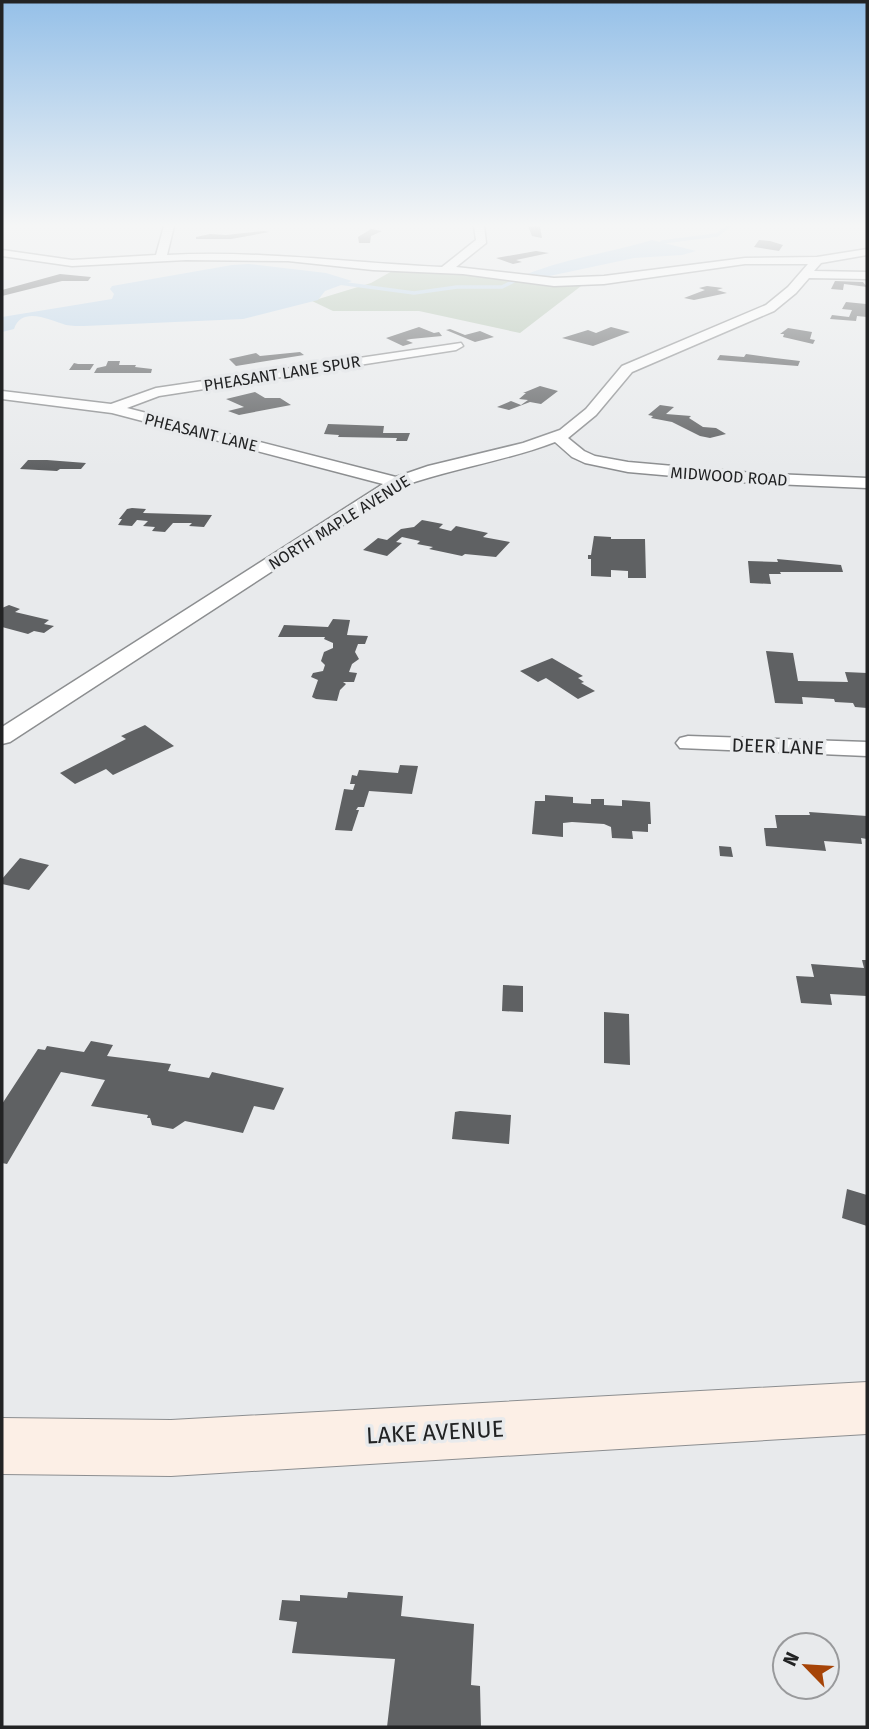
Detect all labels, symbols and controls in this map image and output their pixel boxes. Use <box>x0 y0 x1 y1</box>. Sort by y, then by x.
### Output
street label: PHEASANT LANE SPUR <box>202 352 362 395</box>
street label: PHEASANT LANE <box>142 409 259 456</box>
street label: MIDWOOD ROAD <box>670 463 788 490</box>
street label: NORTH MAPLE AVENUE <box>265 471 413 574</box>
street label: DEER LANE <box>731 733 825 760</box>
street label: LAKE AVENUE <box>365 1414 505 1450</box>
north arrow <box>771 1631 841 1701</box>
text: N <box>778 1648 804 1670</box>

